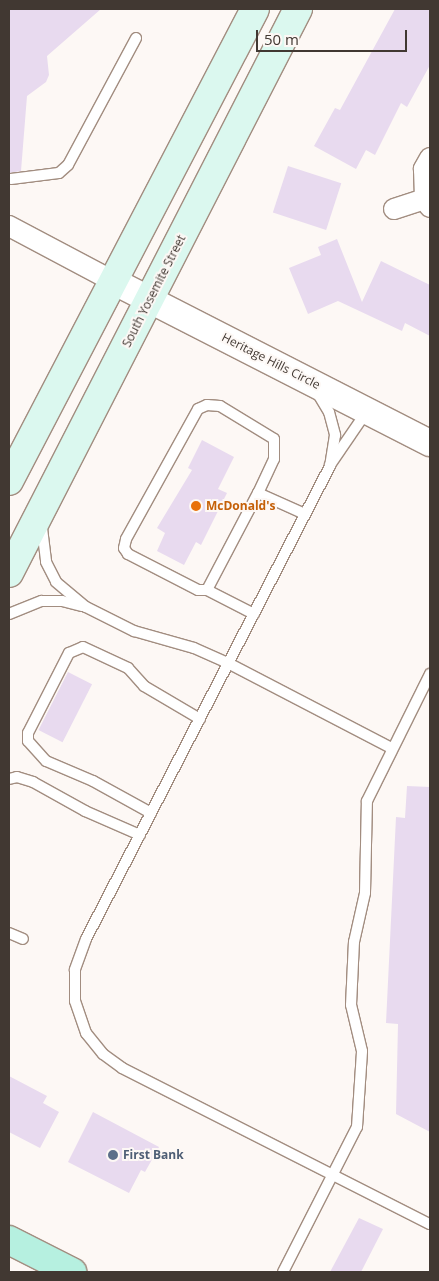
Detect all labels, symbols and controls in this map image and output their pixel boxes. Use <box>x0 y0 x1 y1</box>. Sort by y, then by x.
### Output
scale bar <box>259 20 410 52</box>
text: 50 m <box>264 29 299 49</box>
street label: South Yosemite Street <box>119 232 189 350</box>
street label: Heritage Hills Circle <box>219 330 323 392</box>
place label: McDonald's <box>206 499 275 513</box>
marker: McDonald's <box>190 500 202 512</box>
place label: First Bank <box>123 1148 184 1162</box>
marker: First Bank <box>107 1149 119 1161</box>

